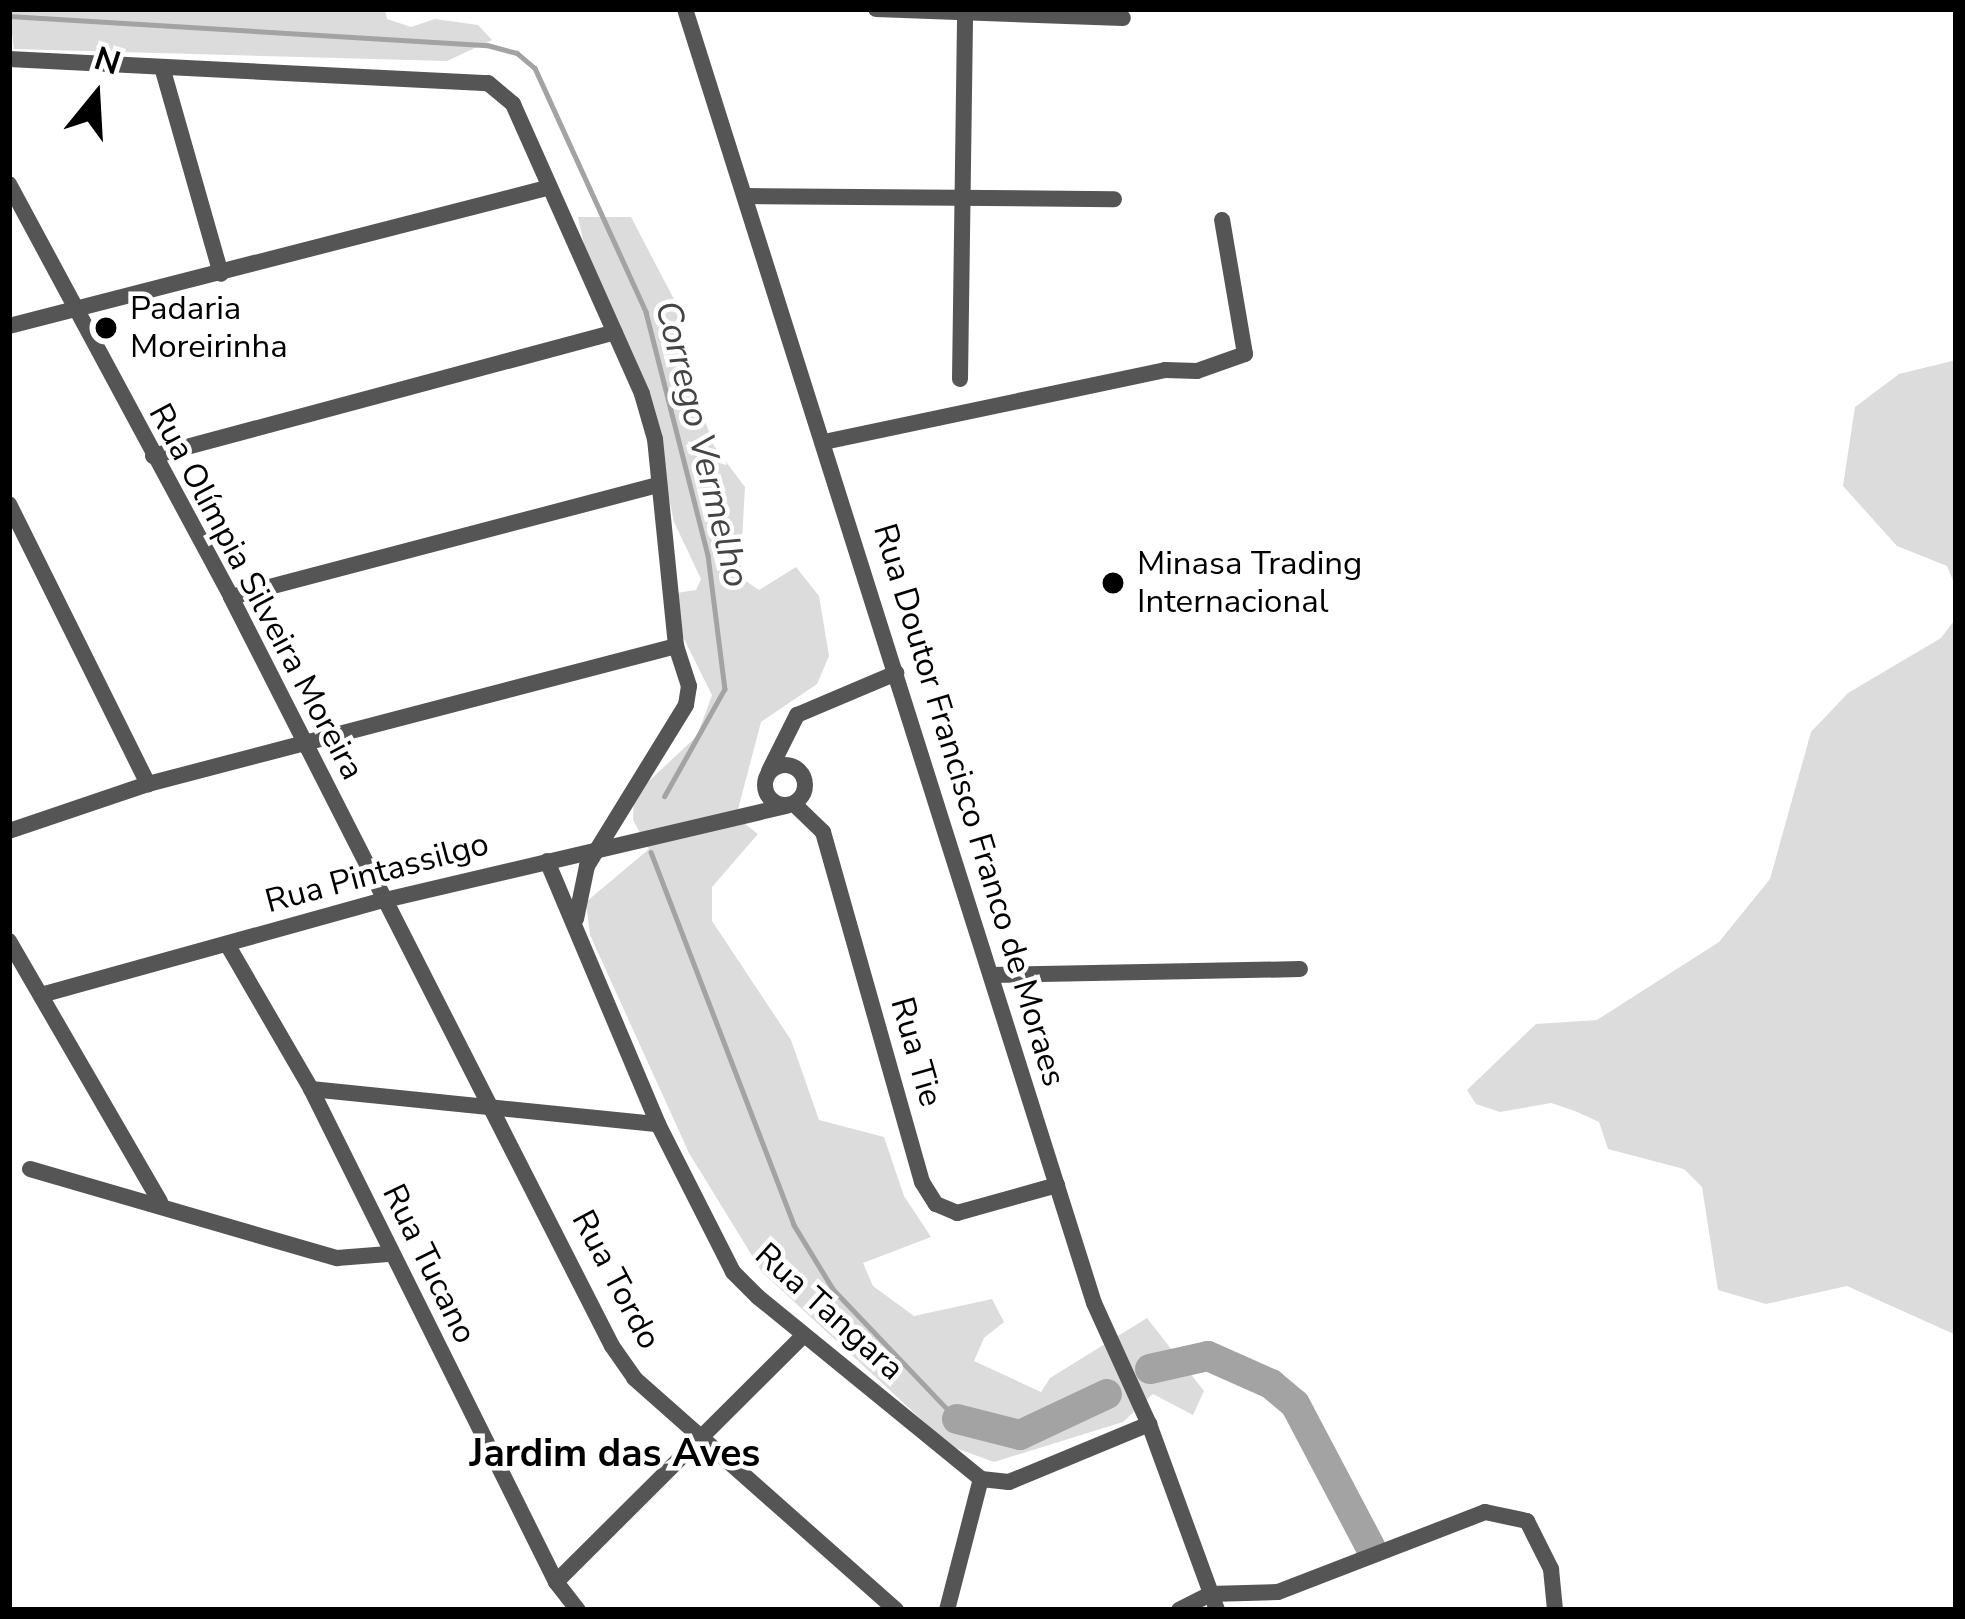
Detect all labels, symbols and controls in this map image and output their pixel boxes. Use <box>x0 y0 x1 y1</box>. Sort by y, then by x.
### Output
north arrow <box>36 36 156 156</box>
text: N <box>89 36 126 86</box>
place label: Padaria Moreirinha <box>130 289 288 367</box>
water label: Corrego Vermelho <box>645 296 759 592</box>
marker: Padaria Moreirinha <box>93 315 119 341</box>
street label: Rua Olímpia Silveira Moreira <box>140 397 372 787</box>
street label: Rua Doutor Francisco Franco de Moraes <box>864 519 1074 1091</box>
place label: Minasa Trading Internacional <box>1137 544 1362 622</box>
marker: Minasa Trading Internacional <box>1100 570 1126 596</box>
street label: Rua Pintassilgo <box>261 824 493 922</box>
street label: Rua Tie <box>882 993 950 1111</box>
street label: Rua Tucano <box>373 1178 485 1350</box>
street label: Rua Tordo <box>563 1204 669 1356</box>
street label: Rua Tangara <box>747 1235 911 1389</box>
district label: Jardim das Aves <box>470 1431 760 1477</box>

